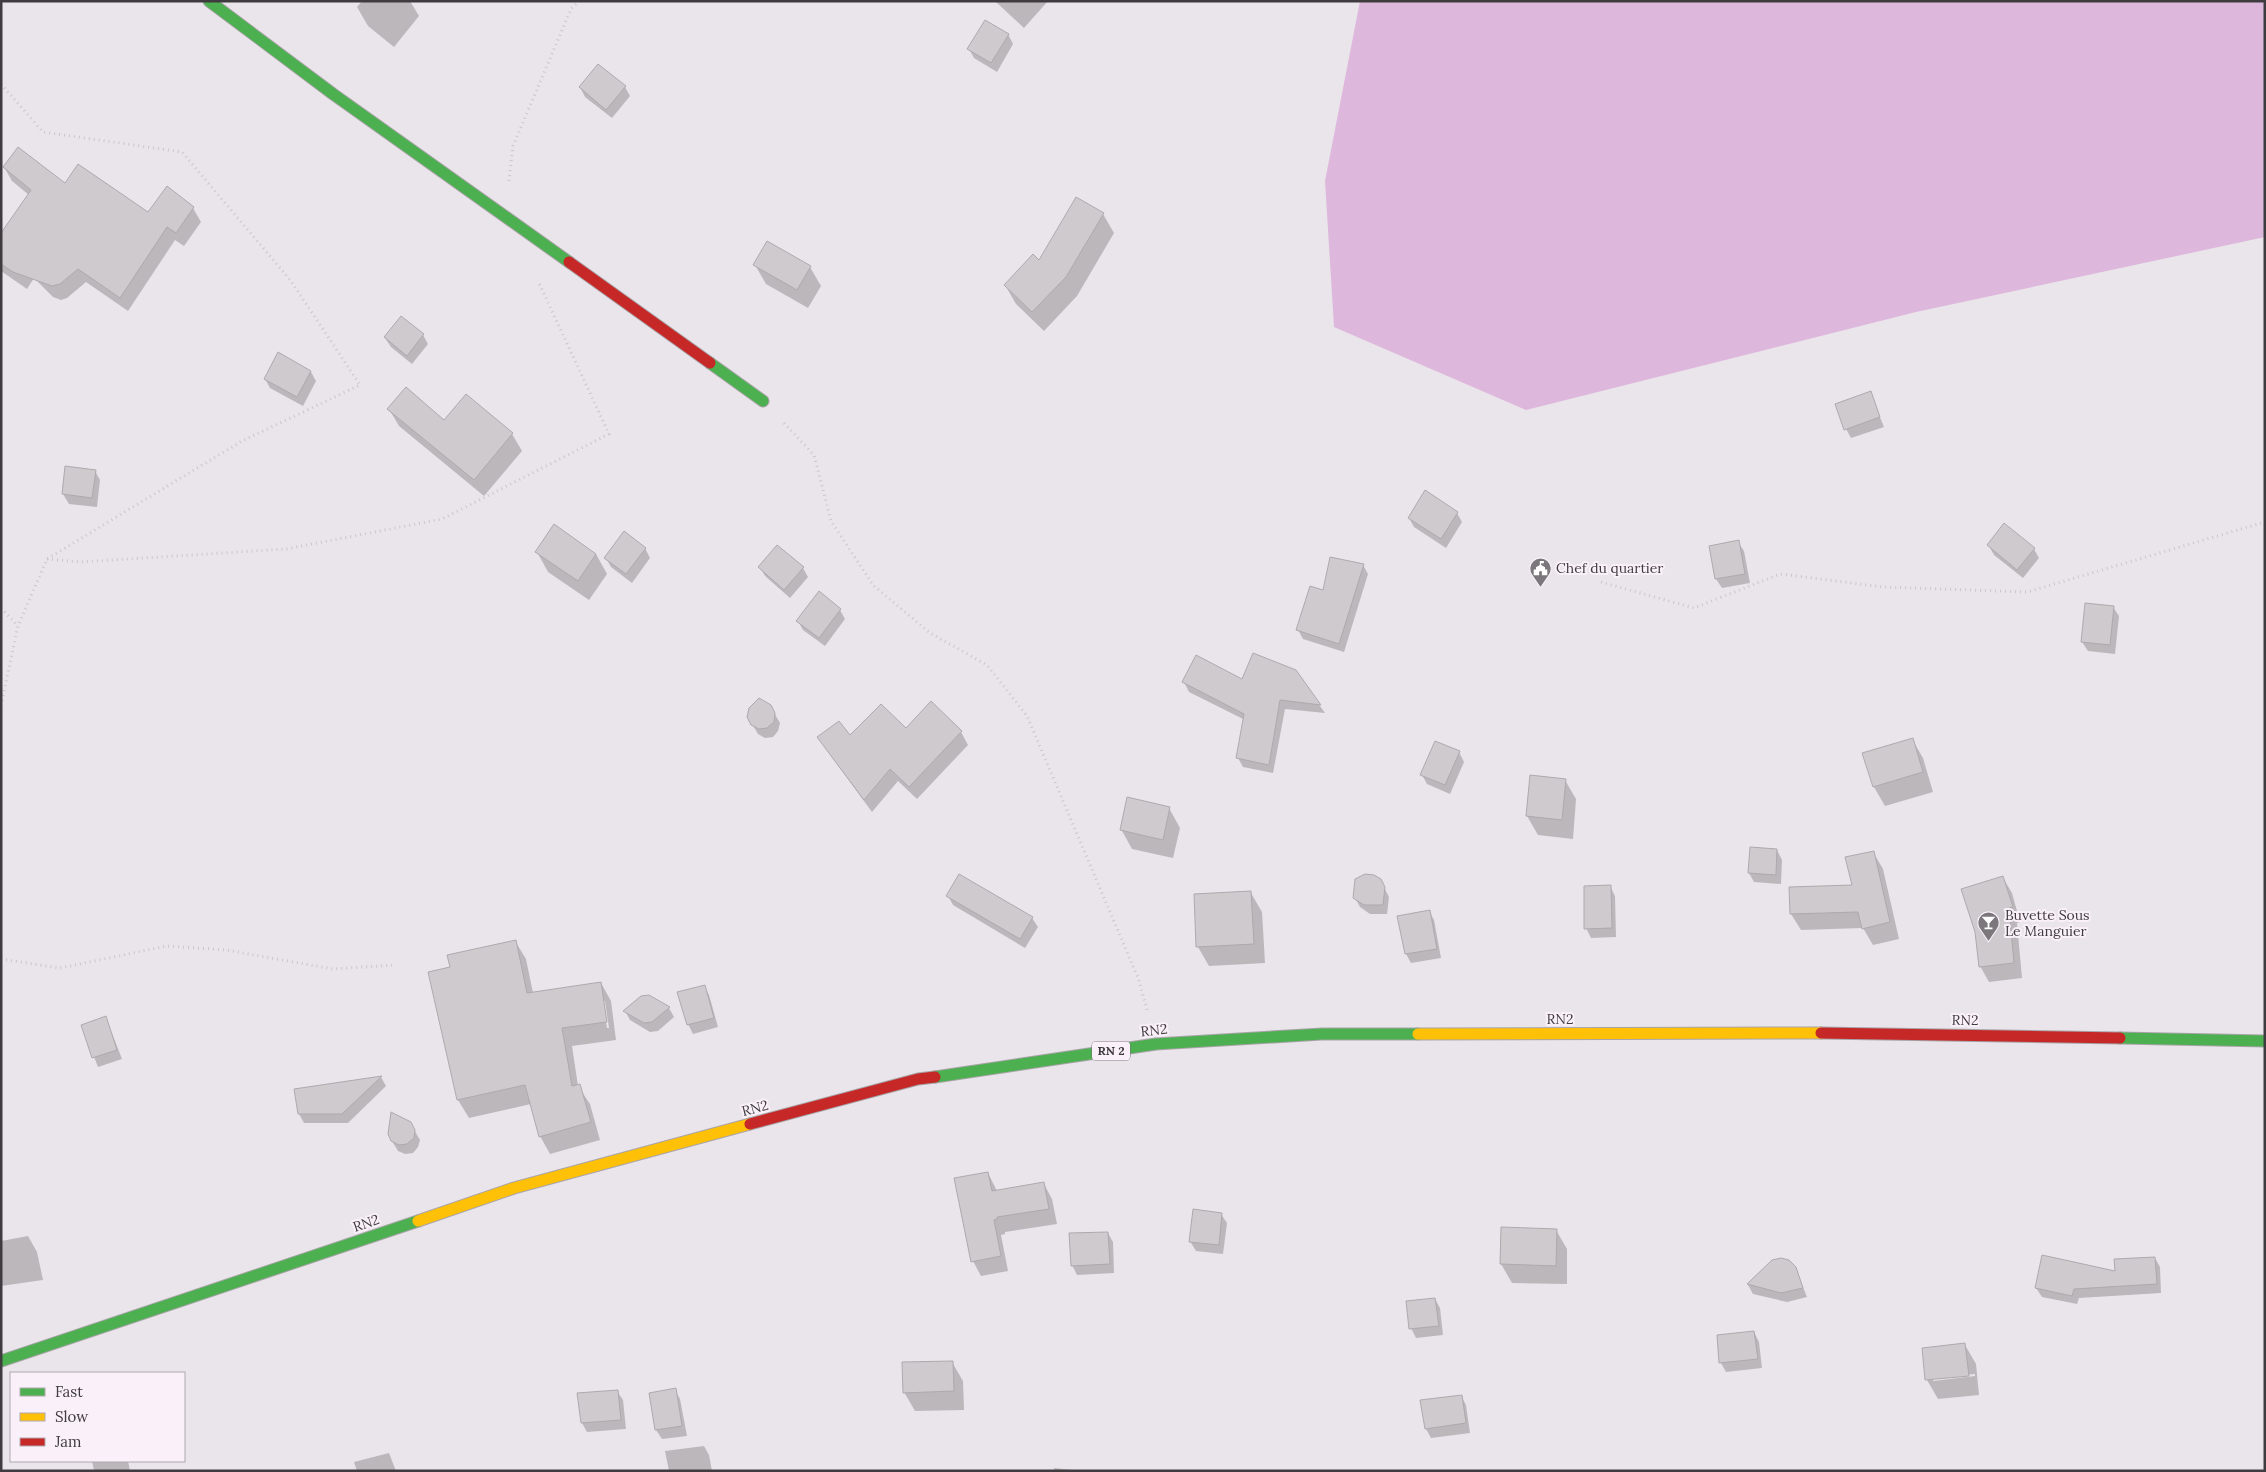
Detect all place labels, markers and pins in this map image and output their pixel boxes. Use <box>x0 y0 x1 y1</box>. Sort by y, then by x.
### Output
public building icon: Chef du quartier <box>1528 556 1552 587</box>
place label: Chef du quartier <box>1556 559 1663 577</box>
place label: Buvette Sous Le Manguier <box>2005 906 2090 940</box>
bar icon: Buvette Sous Le Manguier <box>1977 911 2001 942</box>

